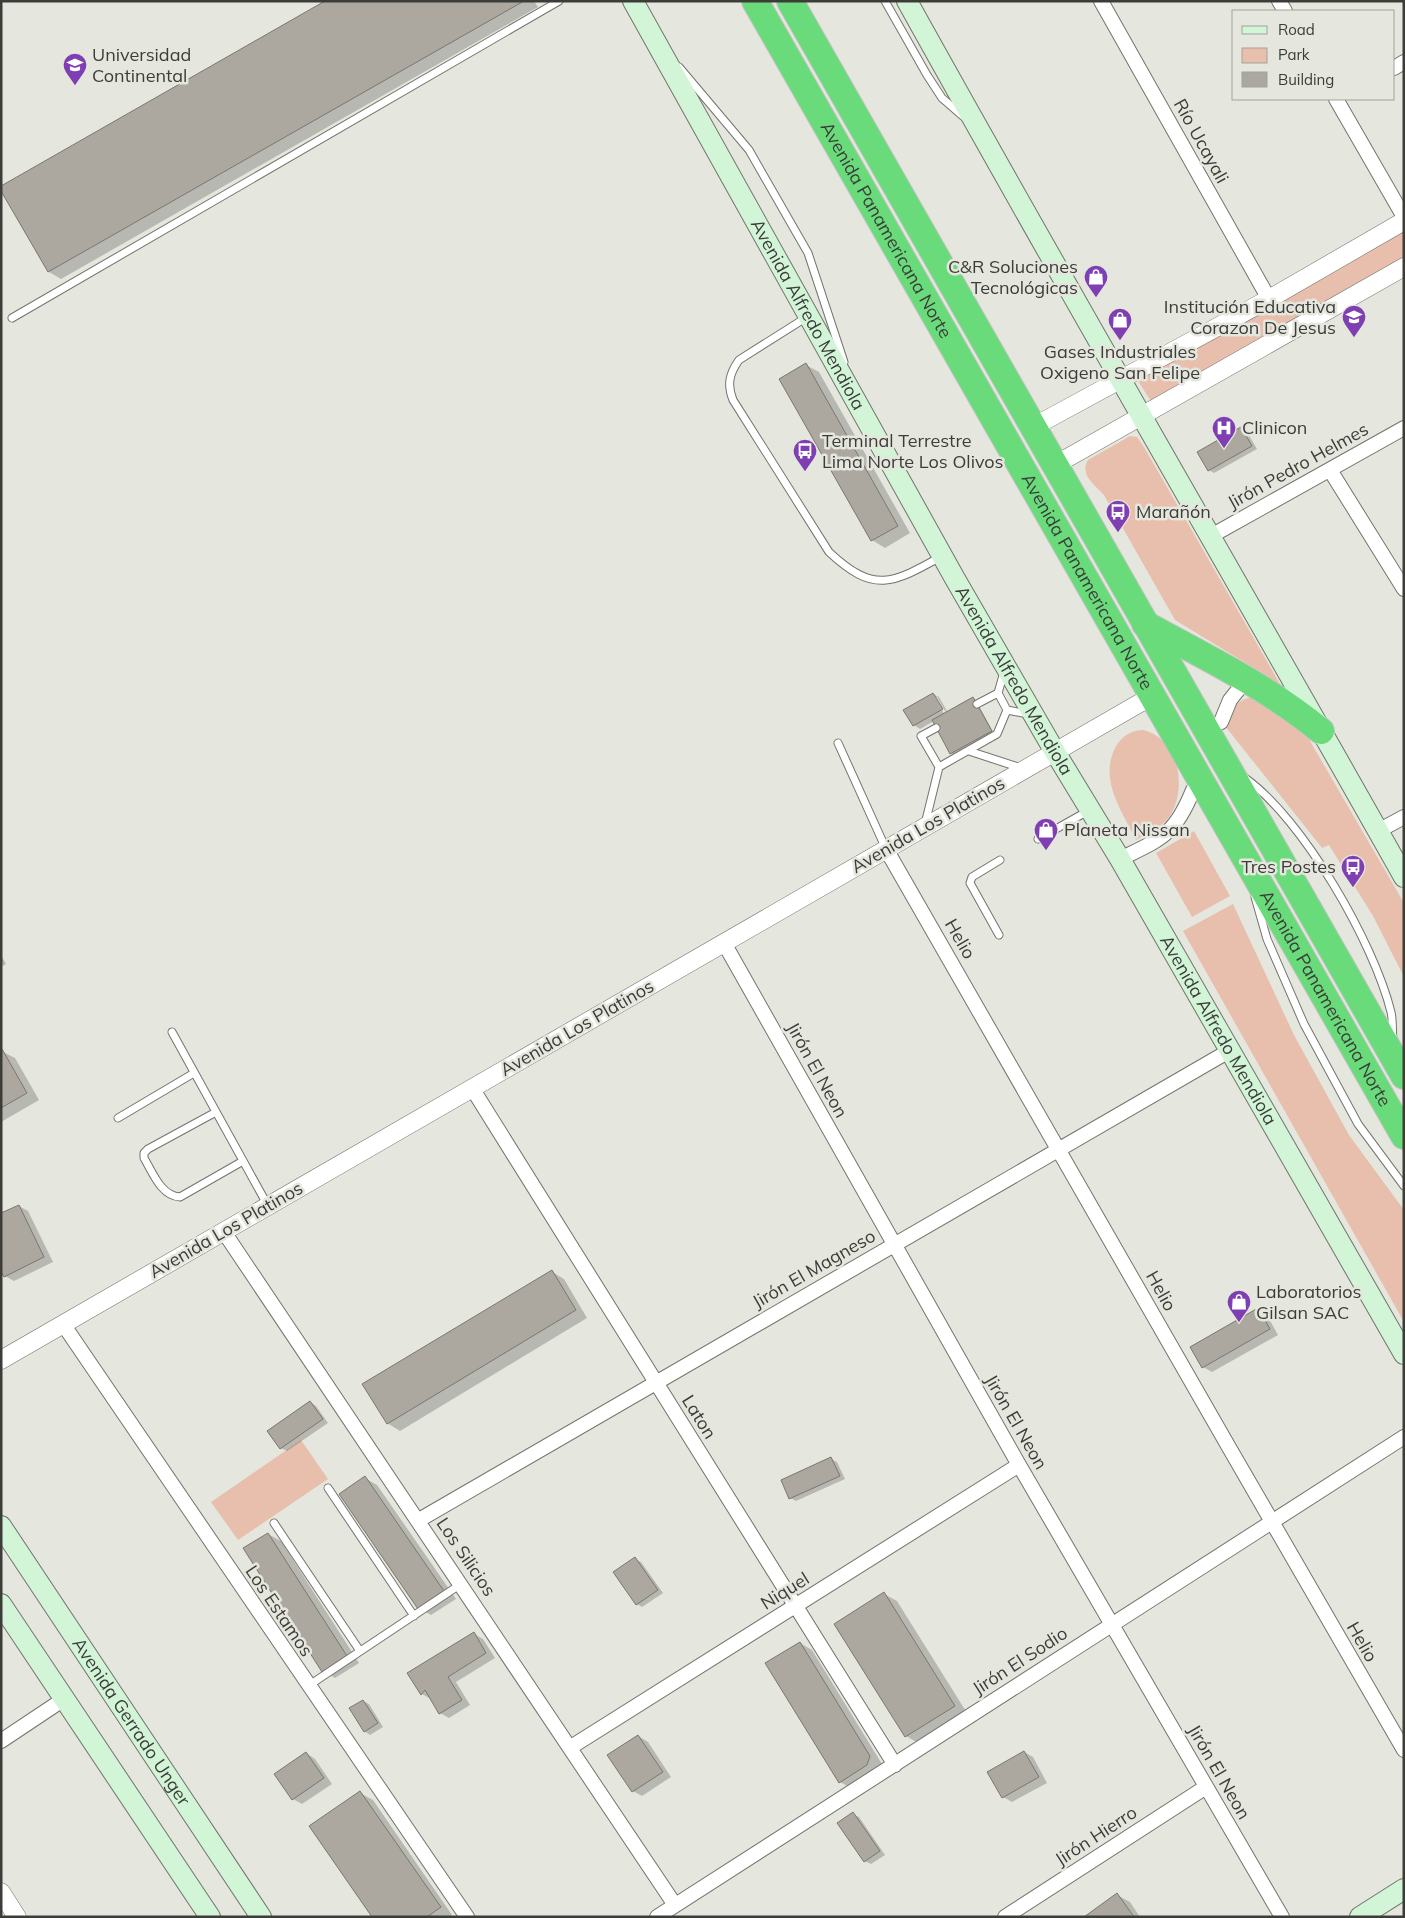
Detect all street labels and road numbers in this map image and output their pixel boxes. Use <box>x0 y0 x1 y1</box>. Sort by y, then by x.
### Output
street label: Río Ucayali <box>1169 94 1234 187</box>
street label: Avenida Panamericana Norte <box>816 118 957 342</box>
street label: Avenida Alfredo Mendiola <box>746 215 871 414</box>
street label: Jirón Pedro Helmes <box>1223 417 1372 514</box>
street label: Avenida Panamericana Norte <box>1017 469 1158 694</box>
street label: Avenida Alfredo Mendiola <box>950 581 1078 779</box>
street label: Avenida Los Platinos <box>847 771 1009 878</box>
street label: Avenida Panamericana Norte <box>1255 886 1397 1111</box>
street label: Helio <box>940 915 981 963</box>
street label: Avenida Alfredo Mendiola <box>1155 931 1282 1129</box>
street label: Avenida Los Platinos <box>496 974 658 1081</box>
street label: Jirón El Neon <box>782 1018 853 1122</box>
street label: Avenida Los Platinos <box>145 1176 307 1283</box>
street label: Jirón El Magneso <box>748 1224 879 1313</box>
street label: Helio <box>1141 1267 1182 1315</box>
street label: Jirón El Neon <box>980 1370 1053 1473</box>
street label: Laton <box>677 1390 722 1443</box>
street label: Los Silicios <box>432 1513 501 1601</box>
street label: Los Estamos <box>241 1561 318 1661</box>
street label: Niquel <box>756 1567 813 1614</box>
street label: Helio <box>1342 1618 1383 1666</box>
street label: Jirón El Sodio <box>968 1621 1072 1700</box>
street label: Avenida Gerrado Unger <box>68 1633 196 1810</box>
street label: Jirón El Neon <box>1183 1720 1256 1823</box>
street label: Jirón Hierro <box>1050 1801 1141 1871</box>

